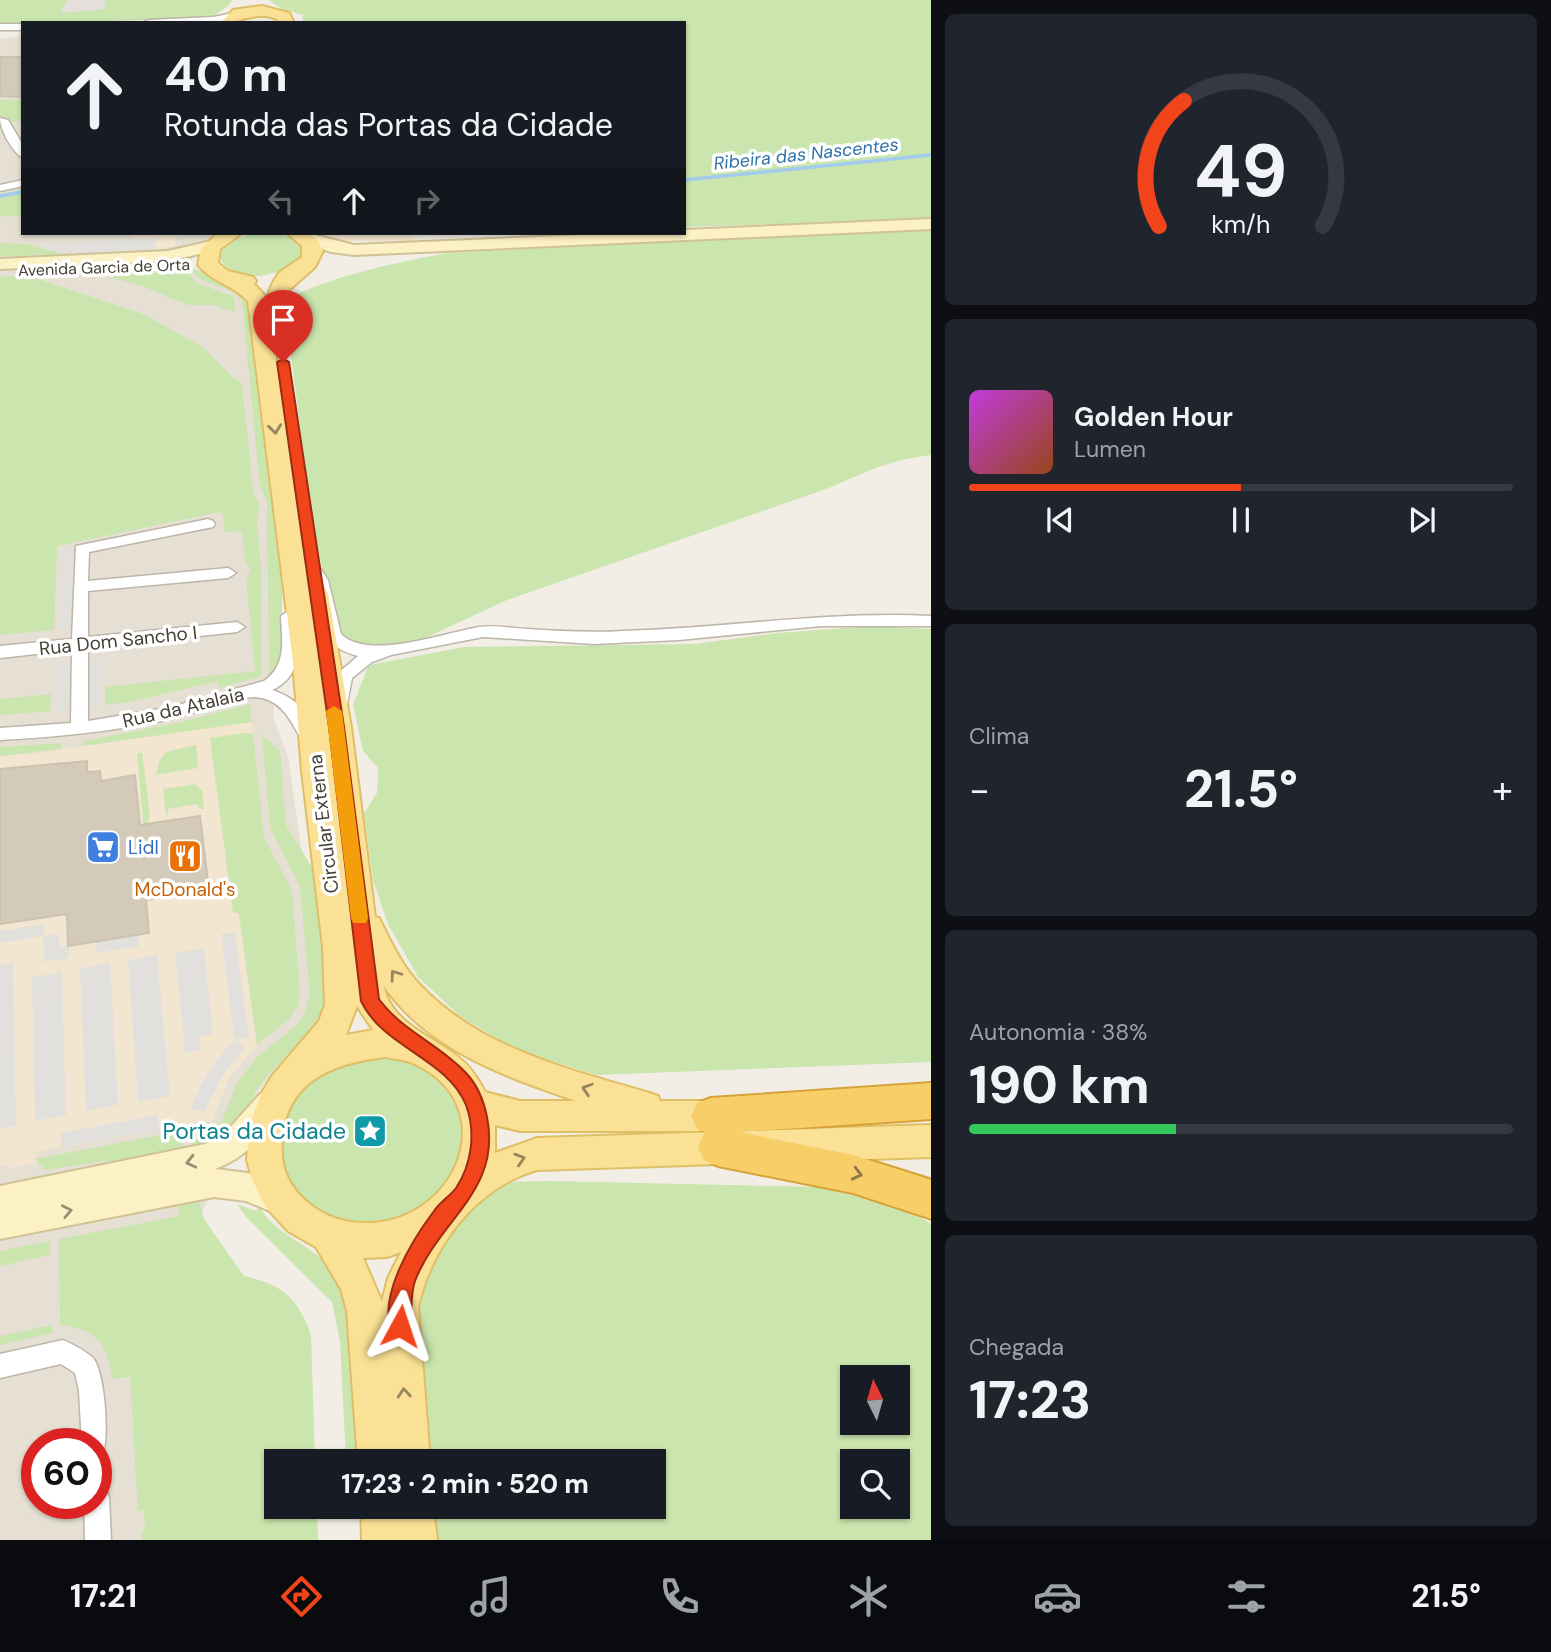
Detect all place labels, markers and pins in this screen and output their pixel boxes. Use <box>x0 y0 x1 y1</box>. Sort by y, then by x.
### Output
pin <box>253 290 313 362</box>
supermarket icon: Lidl <box>84 828 122 866</box>
place label: Lidl <box>128 835 159 860</box>
restaurant icon: McDonald's <box>166 837 204 875</box>
place label: McDonald's <box>134 877 236 902</box>
place icon: Portas da Cidade <box>351 1112 389 1150</box>
place label: Portas da Cidade <box>163 1116 346 1146</box>

